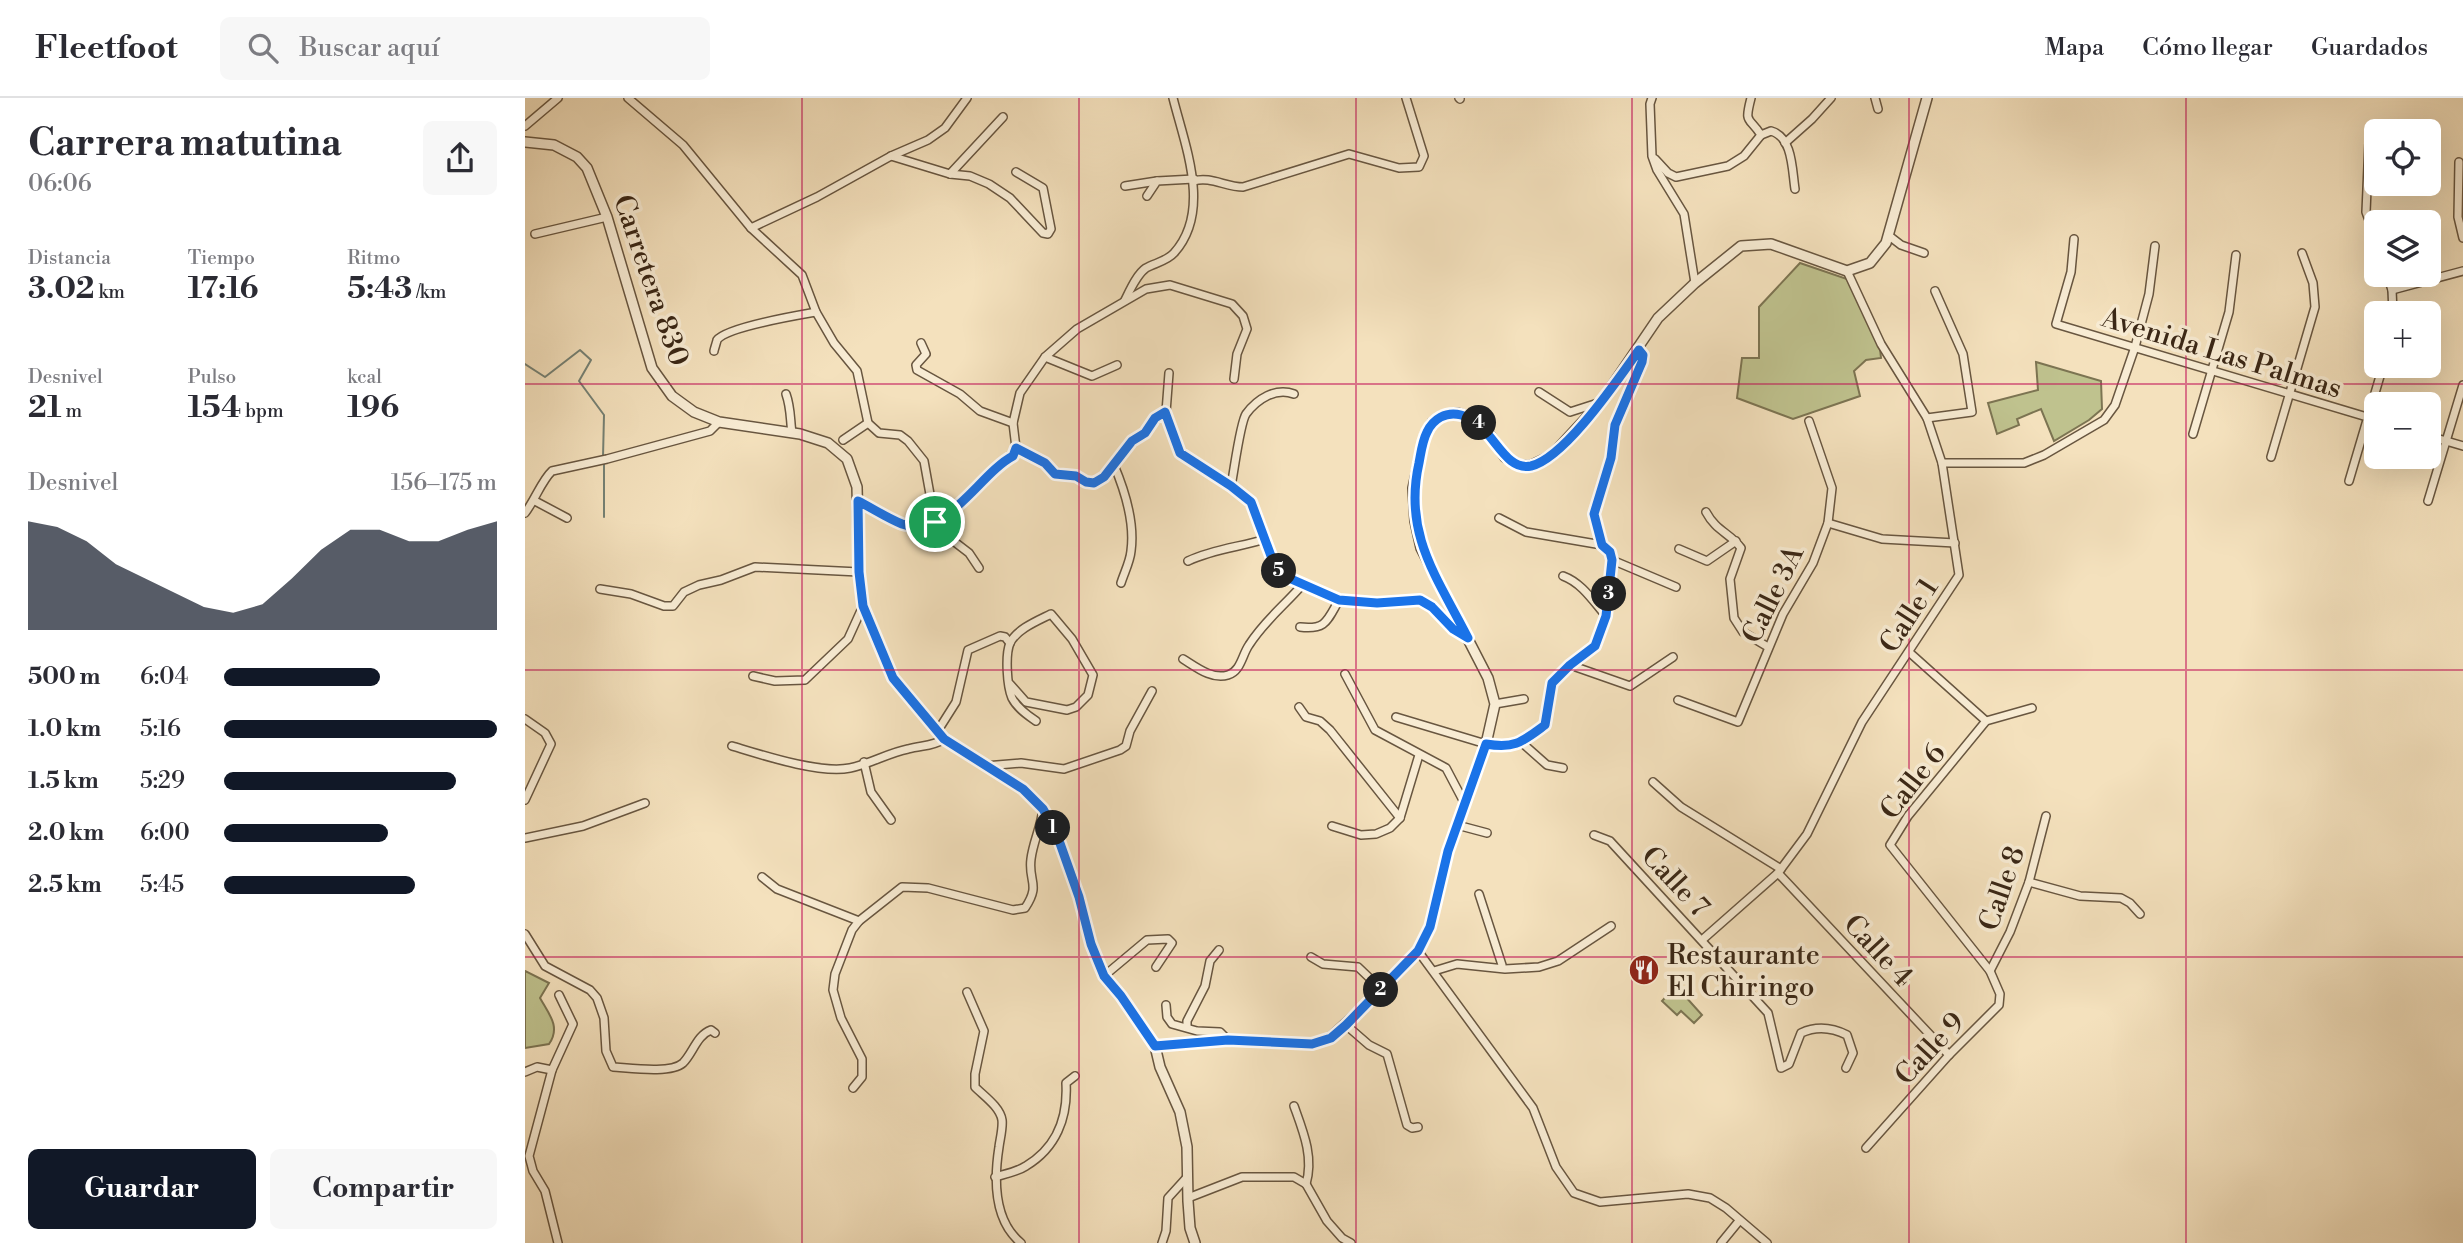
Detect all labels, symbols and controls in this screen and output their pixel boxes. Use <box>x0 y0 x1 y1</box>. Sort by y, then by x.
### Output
search box <box>220 17 710 80</box>
text: Fleetfoot <box>35 28 178 69</box>
icon: search <box>244 29 282 67</box>
text: Buscar aquí <box>300 32 440 64</box>
text: Mapa <box>2045 33 2104 63</box>
text: Cómo llegar <box>2142 33 2273 63</box>
text: Guardados <box>2311 33 2428 63</box>
map controls <box>2364 119 2441 469</box>
button: locate <box>2364 119 2441 196</box>
text: Carrera matutina <box>28 120 342 167</box>
button: share <box>423 121 497 195</box>
text: 06:06 <box>28 170 92 198</box>
street label: Carretera 830 <box>605 190 696 371</box>
button: layers <box>2364 210 2441 287</box>
text: Distancia <box>28 246 111 270</box>
text: Tiempo <box>188 246 255 270</box>
text: Ritmo <box>347 246 401 270</box>
text: 3.02 <box>28 270 94 308</box>
text: 17:16 <box>188 270 258 308</box>
text: 5:43 <box>347 270 412 308</box>
text: km <box>94 280 125 304</box>
text: /km <box>412 280 446 304</box>
street label: Avenida Las Palmas <box>2096 300 2346 407</box>
button: + <box>2364 301 2441 378</box>
text: Desnivel <box>28 365 103 389</box>
text: Pulso <box>188 365 236 389</box>
text: kcal <box>347 365 382 389</box>
text: 21 <box>28 389 62 427</box>
text: 154 <box>188 389 241 427</box>
text: 196 <box>347 389 399 427</box>
button: − <box>2364 392 2441 469</box>
text: m <box>62 399 82 423</box>
text: bpm <box>241 399 284 423</box>
pin: 4 <box>1461 406 1497 440</box>
text: 4 <box>1472 410 1485 434</box>
text: Desnivel <box>28 469 118 497</box>
text: 156–175 m <box>391 469 497 497</box>
pin <box>905 492 965 552</box>
icon: arrive <box>916 503 954 541</box>
street label: Calle 3A <box>1735 539 1812 649</box>
pin: 5 <box>1261 554 1297 588</box>
text: 5 <box>1273 558 1284 582</box>
street label: Calle 1 <box>1872 572 1946 660</box>
pin: 3 <box>1591 576 1627 612</box>
text: 3 <box>1603 581 1614 605</box>
text: 500 m <box>28 663 100 691</box>
text: 6:04 <box>140 663 188 691</box>
text: 1.0 km <box>28 715 101 743</box>
text: 5:16 <box>140 715 181 743</box>
street label: Calle 6 <box>1873 737 1954 827</box>
text: 1.5 km <box>28 767 99 795</box>
text: 5:29 <box>140 767 185 795</box>
pin: 1 <box>1035 810 1071 846</box>
text: 1 <box>1048 815 1057 839</box>
text: 2.0 km <box>28 819 104 847</box>
text: 6:00 <box>140 819 190 847</box>
street label: Calle 7 <box>1633 839 1716 925</box>
street label: Calle 8 <box>1972 842 2033 935</box>
text: 2.5 km <box>28 871 102 899</box>
text: 5:45 <box>140 871 184 899</box>
street label: Calle 4 <box>1836 907 1920 995</box>
place label: Restaurante El Chiringo <box>1667 938 1820 1005</box>
restaurant icon: Restaurante El Chiringo <box>1627 953 1661 987</box>
pin: 2 <box>1363 972 1399 1008</box>
text: 2 <box>1375 977 1386 1001</box>
street label: Calle 9 <box>1888 1005 1973 1093</box>
button: Guardar <box>28 1149 256 1229</box>
button: Compartir <box>270 1149 497 1229</box>

